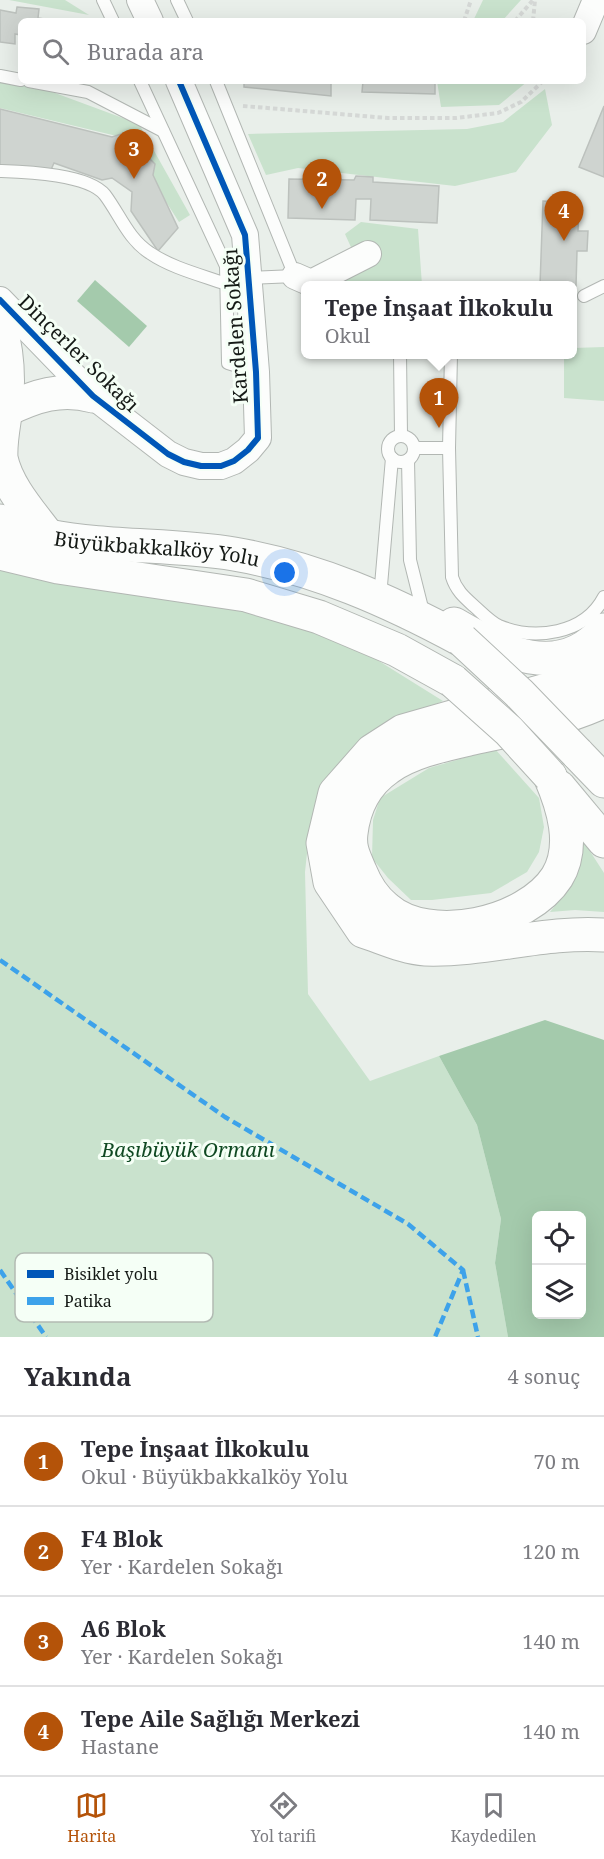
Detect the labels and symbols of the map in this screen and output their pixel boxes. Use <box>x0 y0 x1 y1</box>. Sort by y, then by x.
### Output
pin: 3 <box>114 130 154 179</box>
pin: 2 <box>302 160 342 209</box>
pin: 4 <box>544 192 584 241</box>
street label: Kardelen Sokağı <box>216 247 254 404</box>
street label: Dinçerler Sokağı <box>13 288 146 418</box>
pin: 1 <box>420 378 458 428</box>
street label: Büyükbakkalköy Yolu <box>52 524 263 572</box>
your location <box>270 558 299 587</box>
park label: Başıbüyük Ormanı <box>100 1136 275 1163</box>
legend <box>15 1253 213 1322</box>
text: Bisiklet yolu <box>64 1263 158 1285</box>
text: Patika <box>64 1290 112 1312</box>

